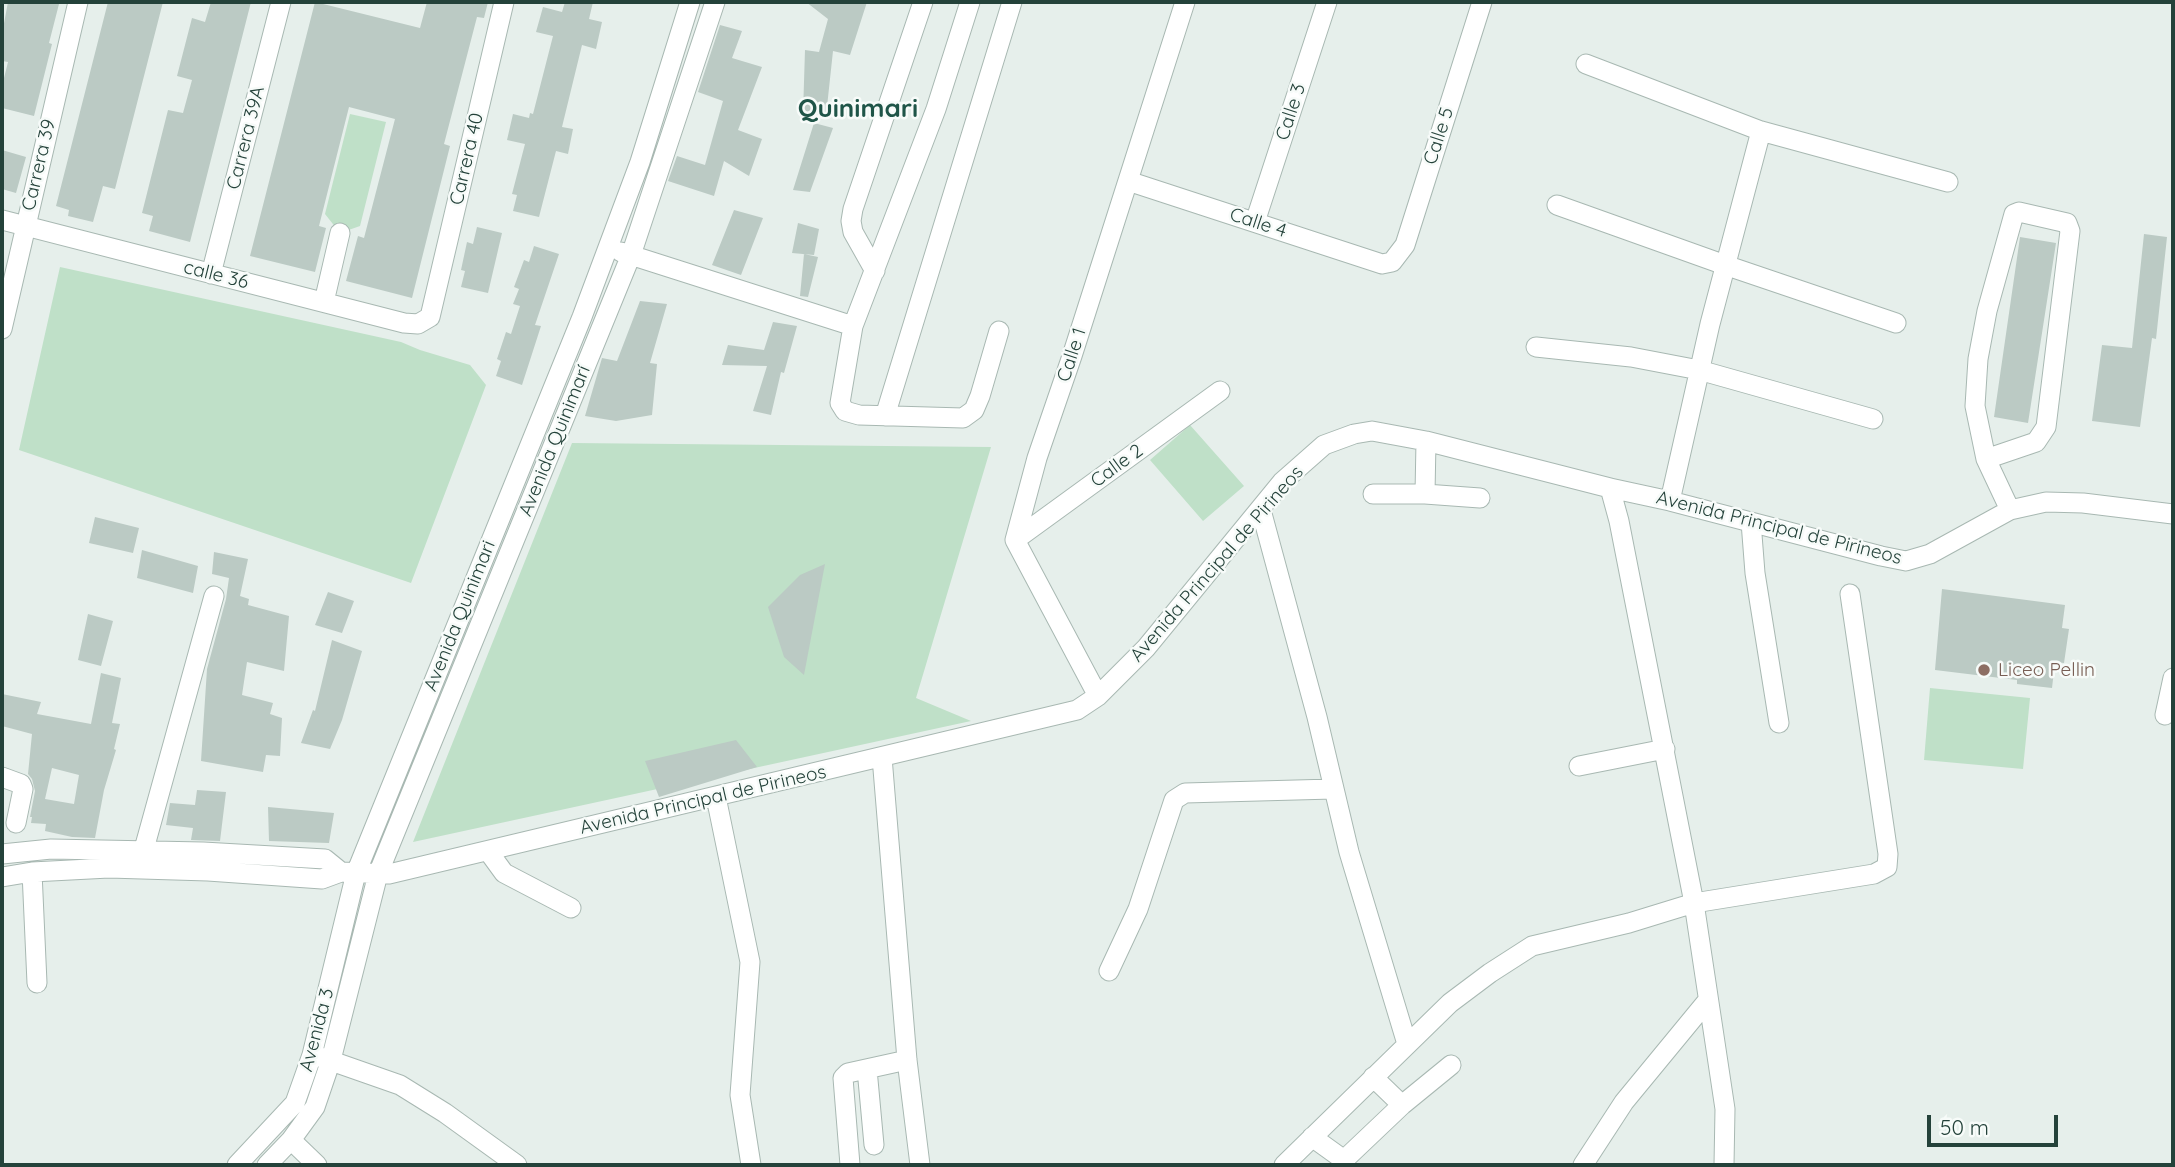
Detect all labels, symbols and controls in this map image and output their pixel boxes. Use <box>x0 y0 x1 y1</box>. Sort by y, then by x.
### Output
street label: Calle 3 <box>1271 81 1311 143</box>
street label: Carrera 39A <box>222 84 270 192</box>
district label: Quinimari <box>798 93 918 125</box>
street label: Calle 5 <box>1419 105 1459 167</box>
street label: Carrera 40 <box>445 111 489 207</box>
street label: Carrera 39 <box>17 117 61 213</box>
street label: Calle 4 <box>1227 203 1289 243</box>
street label: calle 36 <box>181 256 251 294</box>
street label: Calle 1 <box>1053 325 1091 385</box>
street label: Avenida Quinimarí <box>514 362 596 520</box>
street label: Calle 2 <box>1086 439 1148 493</box>
street label: Avenida Principal de Pirineos <box>1126 461 1308 667</box>
street label: Avenida Principal de Pirineos <box>1654 486 1904 570</box>
street label: Avenida Quinimari <box>419 537 501 695</box>
place label: Liceo Pellin <box>1998 659 2095 681</box>
marker: Liceo Pellin <box>1976 662 1992 678</box>
street label: Avenida Principal de Pirineos <box>578 761 828 839</box>
street label: Avenida 3 <box>295 986 339 1074</box>
scale bar <box>1930 1100 2061 1144</box>
text: 50 m <box>1940 1114 1989 1140</box>

